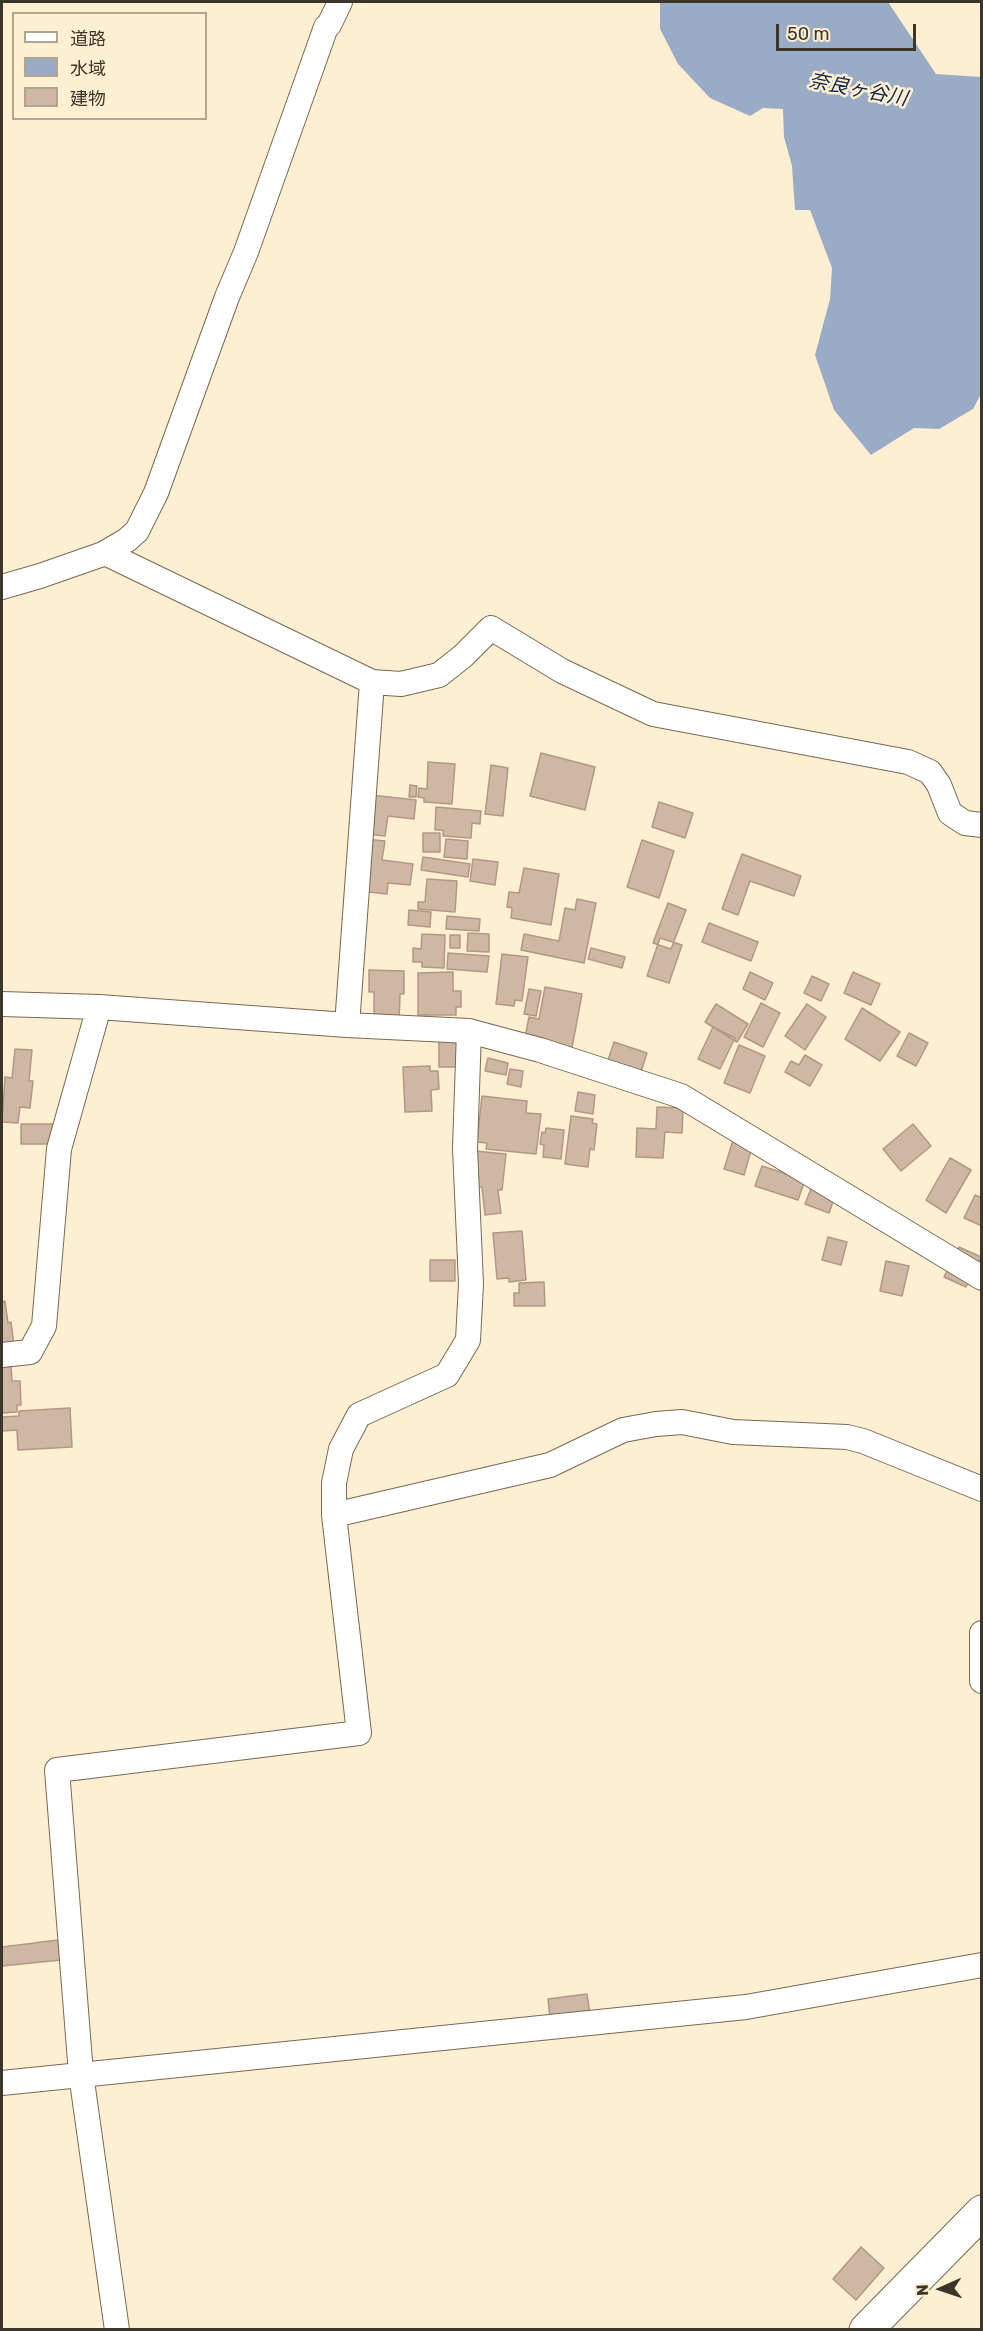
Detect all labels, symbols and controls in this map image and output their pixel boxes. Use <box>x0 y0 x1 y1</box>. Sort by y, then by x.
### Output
legend <box>12 12 207 120</box>
scale bar <box>779 12 918 50</box>
text: 50 m <box>787 23 830 45</box>
text: 道路 <box>70 28 106 50</box>
text: 水域 <box>70 58 106 80</box>
water label: 奈良ヶ谷川 <box>807 69 909 111</box>
text: 建物 <box>70 88 106 110</box>
north arrow <box>911 2259 971 2319</box>
text: N <box>913 2284 932 2296</box>

